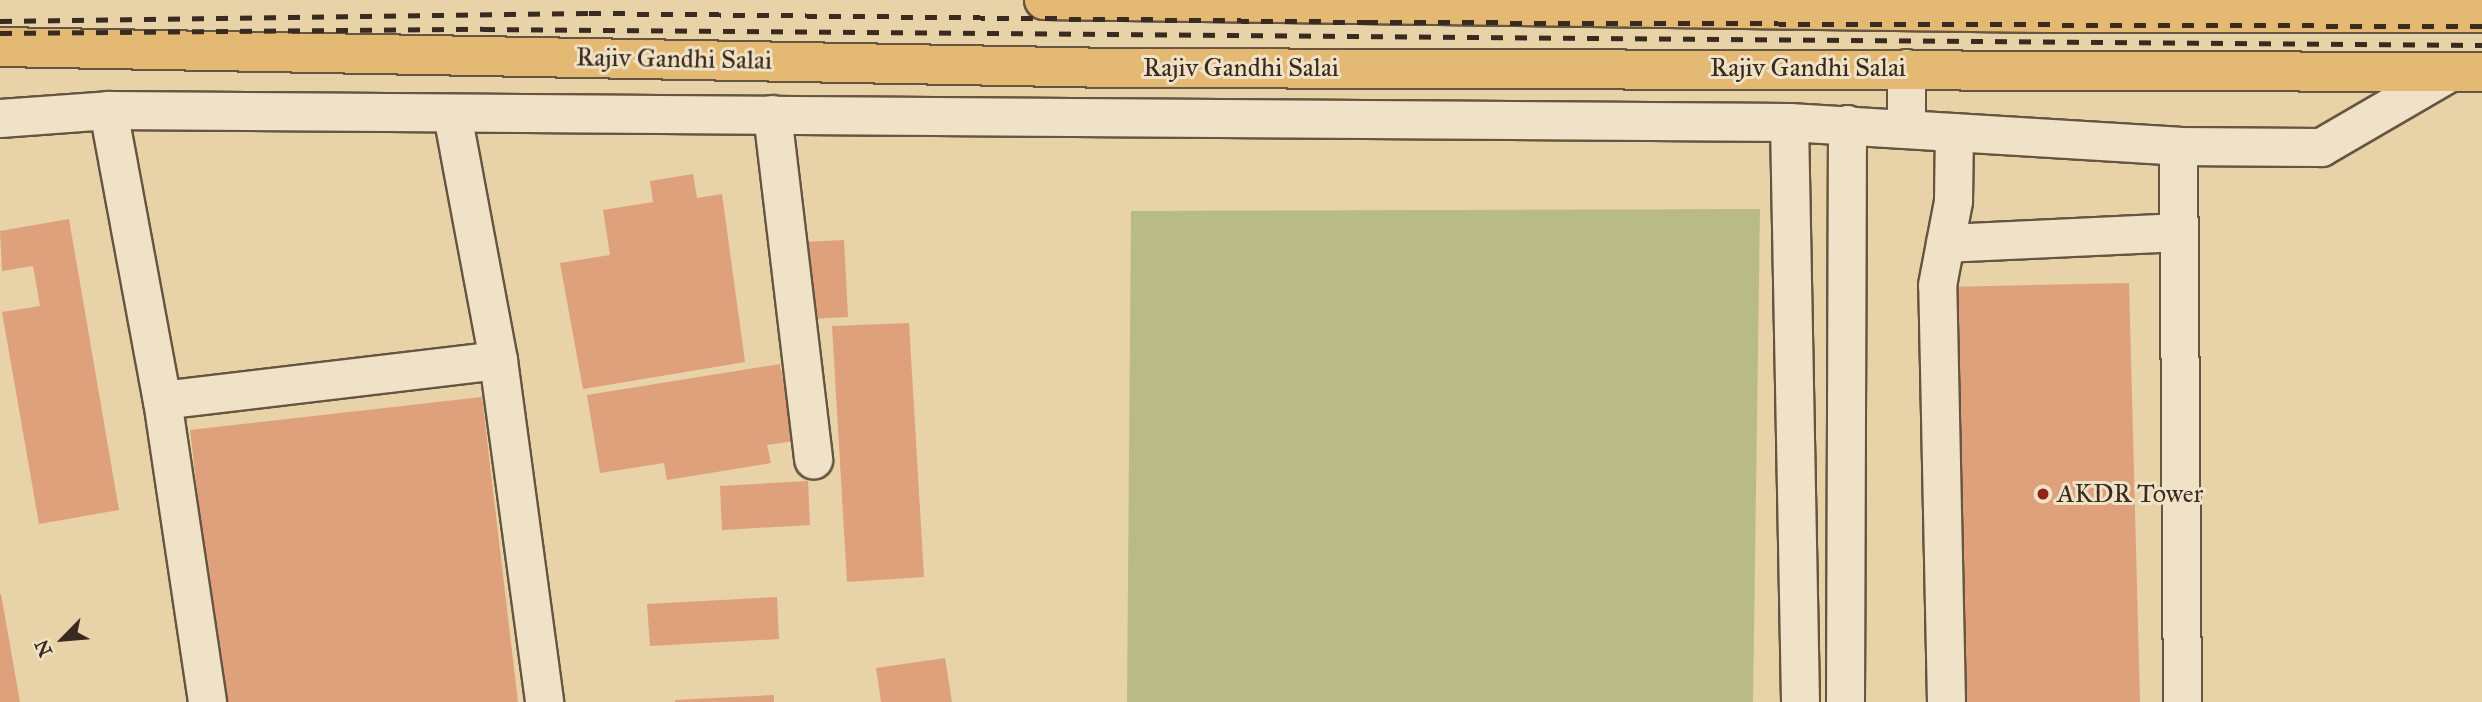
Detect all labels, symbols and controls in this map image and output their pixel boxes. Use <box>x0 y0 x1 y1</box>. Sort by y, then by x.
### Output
street label: Rajiv Gandhi Salai <box>576 42 772 76</box>
street label: Rajiv Gandhi Salai <box>1143 52 1339 84</box>
street label: Rajiv Gandhi Salai <box>1710 52 1906 84</box>
place label: AKDR Tower <box>2057 478 2203 510</box>
marker: AKDR Tower <box>2035 486 2051 502</box>
north arrow <box>28 604 98 674</box>
text: N <box>30 636 57 660</box>

